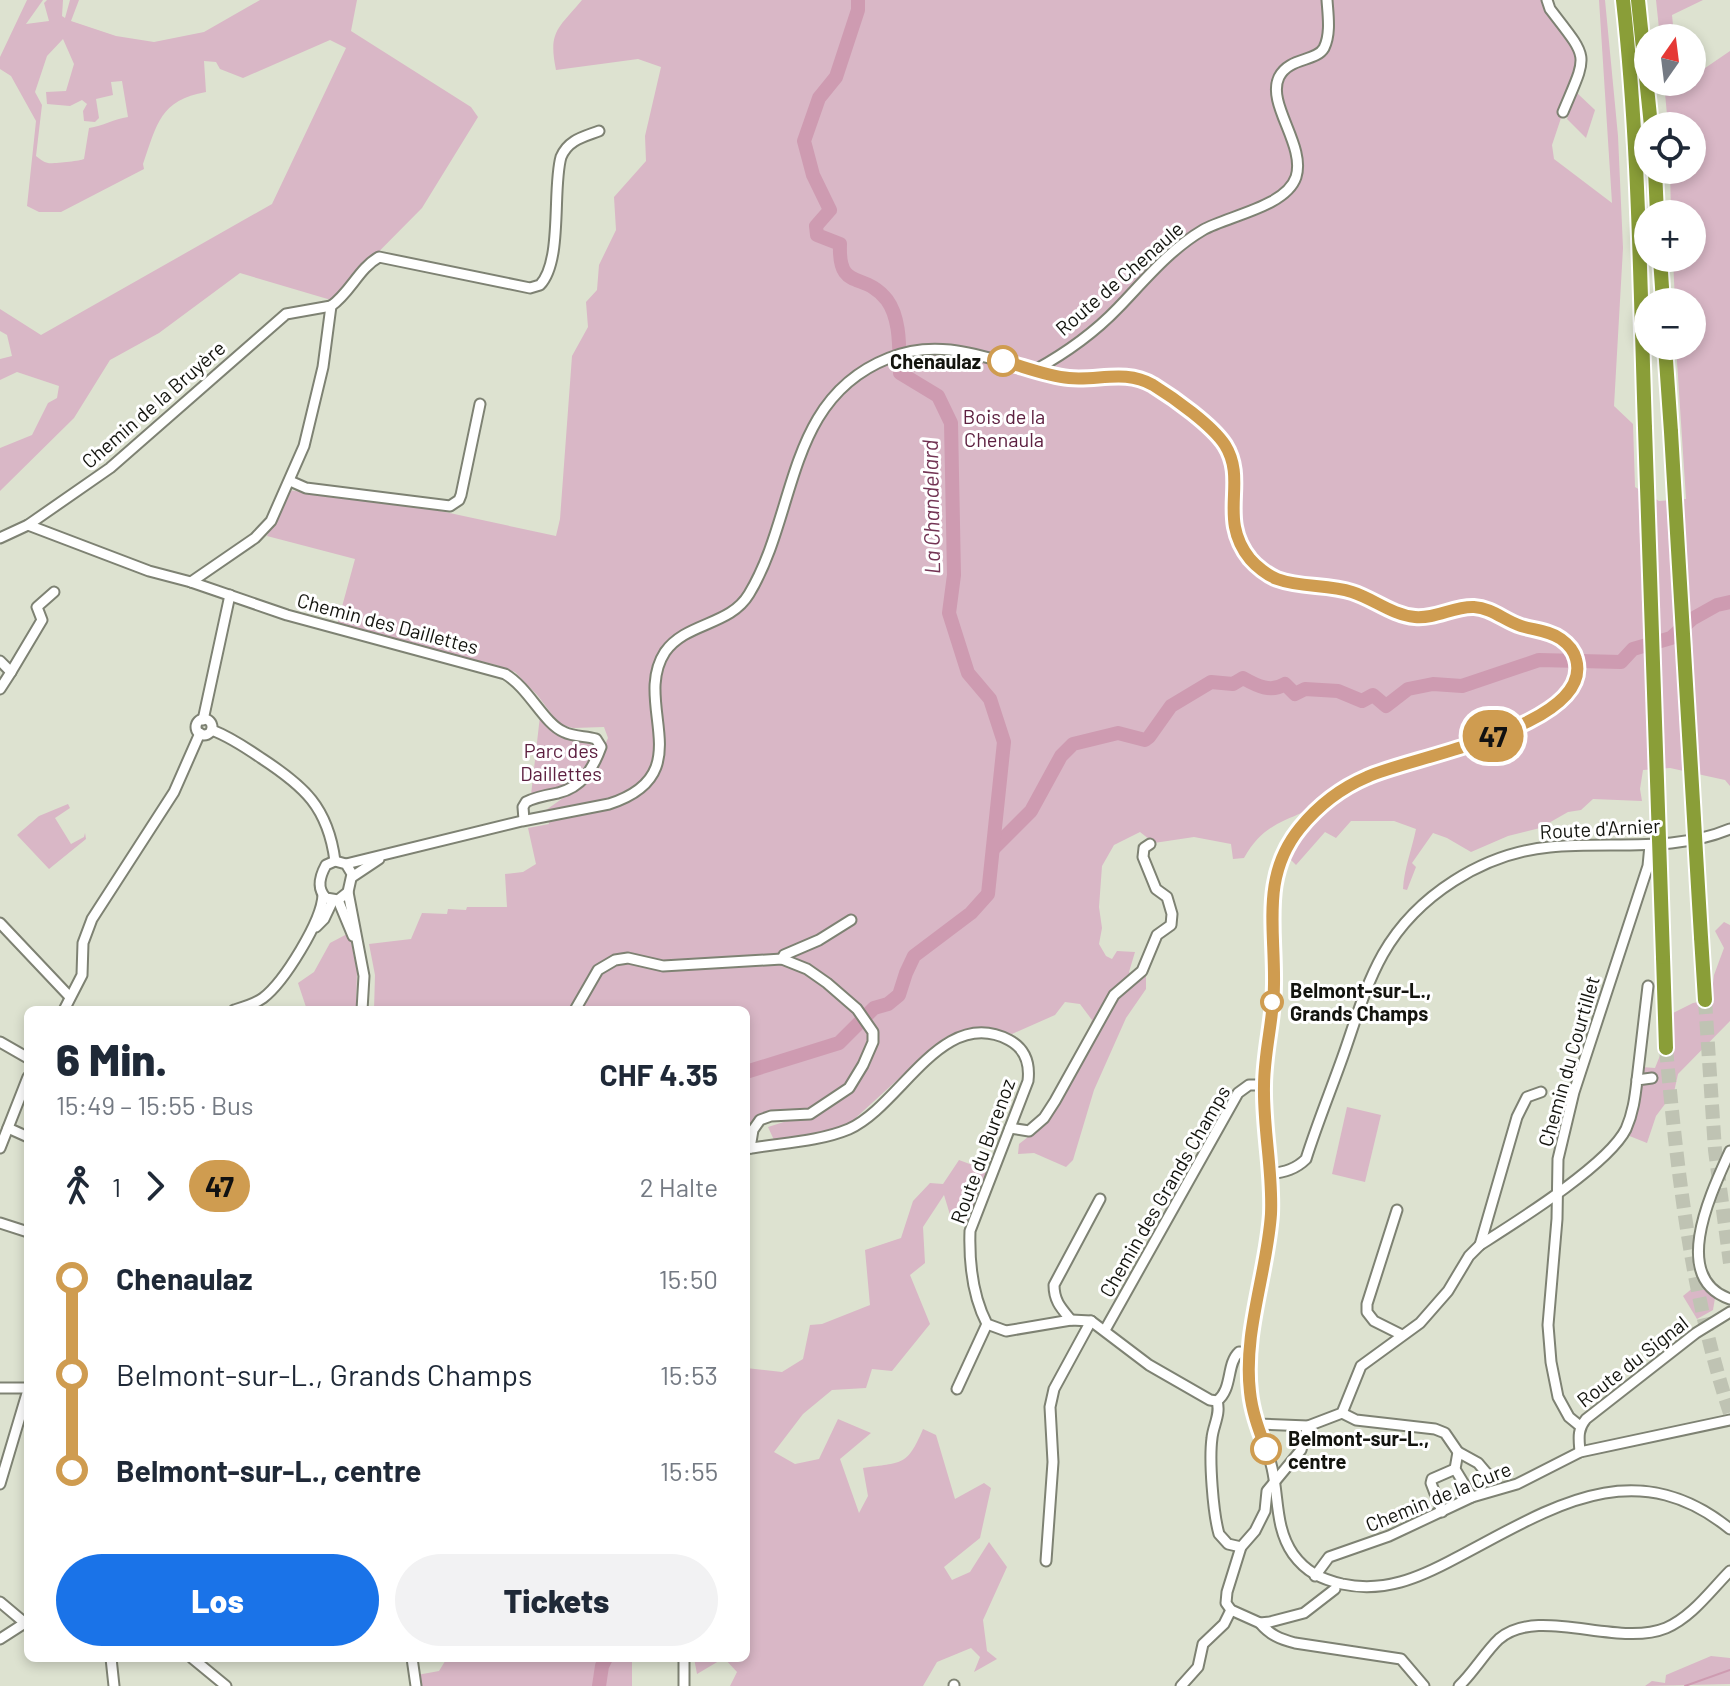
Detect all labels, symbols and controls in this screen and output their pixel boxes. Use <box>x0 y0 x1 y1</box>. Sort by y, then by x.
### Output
north arrow <box>1634 24 1706 96</box>
map controls <box>1634 24 1706 360</box>
button: locate <box>1634 112 1706 184</box>
button: + <box>1634 200 1706 272</box>
street label: Route de Chenaule <box>1050 216 1188 340</box>
button: − <box>1634 288 1706 360</box>
street label: Chemin de la Bruyère <box>76 335 230 473</box>
marker: Chenaulaz <box>988 346 1018 376</box>
place label: Chenaulaz <box>890 349 981 373</box>
park label: Bois de la Chenaula <box>963 404 1045 451</box>
water label: La Chandelard <box>916 439 944 574</box>
street label: Chemin des Daillettes <box>295 587 481 659</box>
line badge: 47 <box>1457 710 1529 762</box>
text: 47 <box>1479 719 1507 753</box>
park label: Parc des Daillettes <box>520 738 602 785</box>
street label: Route d'Arnier <box>1539 813 1661 843</box>
street label: Chemin du Courtillet <box>1532 973 1604 1149</box>
place label: Belmont-sur-L., Grands Champs <box>1290 978 1431 1025</box>
marker: Belmont-sur-L., Grands Champs <box>1261 991 1283 1013</box>
text: 6 Min. <box>56 1032 167 1085</box>
text: CHF 4.35 <box>600 1056 718 1092</box>
street label: Route du Burenoz <box>945 1075 1019 1227</box>
street label: Chemin des Grands Champs <box>1094 1081 1234 1301</box>
text: 15:49 – 15:55 · Bus <box>56 1089 254 1120</box>
icon: walk <box>56 1164 100 1208</box>
icon: forward <box>133 1164 177 1208</box>
text: 47 <box>205 1169 234 1203</box>
text: 1 <box>112 1171 121 1202</box>
text: 2 Halte <box>640 1171 718 1202</box>
text: Chenaulaz <box>116 1260 253 1296</box>
text: 15:50 <box>659 1263 718 1294</box>
street label: Route du Signal <box>1572 1310 1692 1412</box>
text: Belmont-sur-L., Grands Champs <box>116 1356 532 1392</box>
text: 15:53 <box>660 1359 718 1390</box>
place label: Belmont-sur-L., centre <box>1288 1426 1429 1473</box>
marker: Belmont-sur-L., centre <box>1251 1434 1281 1464</box>
text: Belmont-sur-L., centre <box>116 1452 421 1488</box>
text: 15:55 <box>660 1455 718 1486</box>
street label: Chemin de la Cure <box>1362 1456 1514 1536</box>
button: Los <box>56 1554 379 1646</box>
button: Tickets <box>395 1554 718 1646</box>

